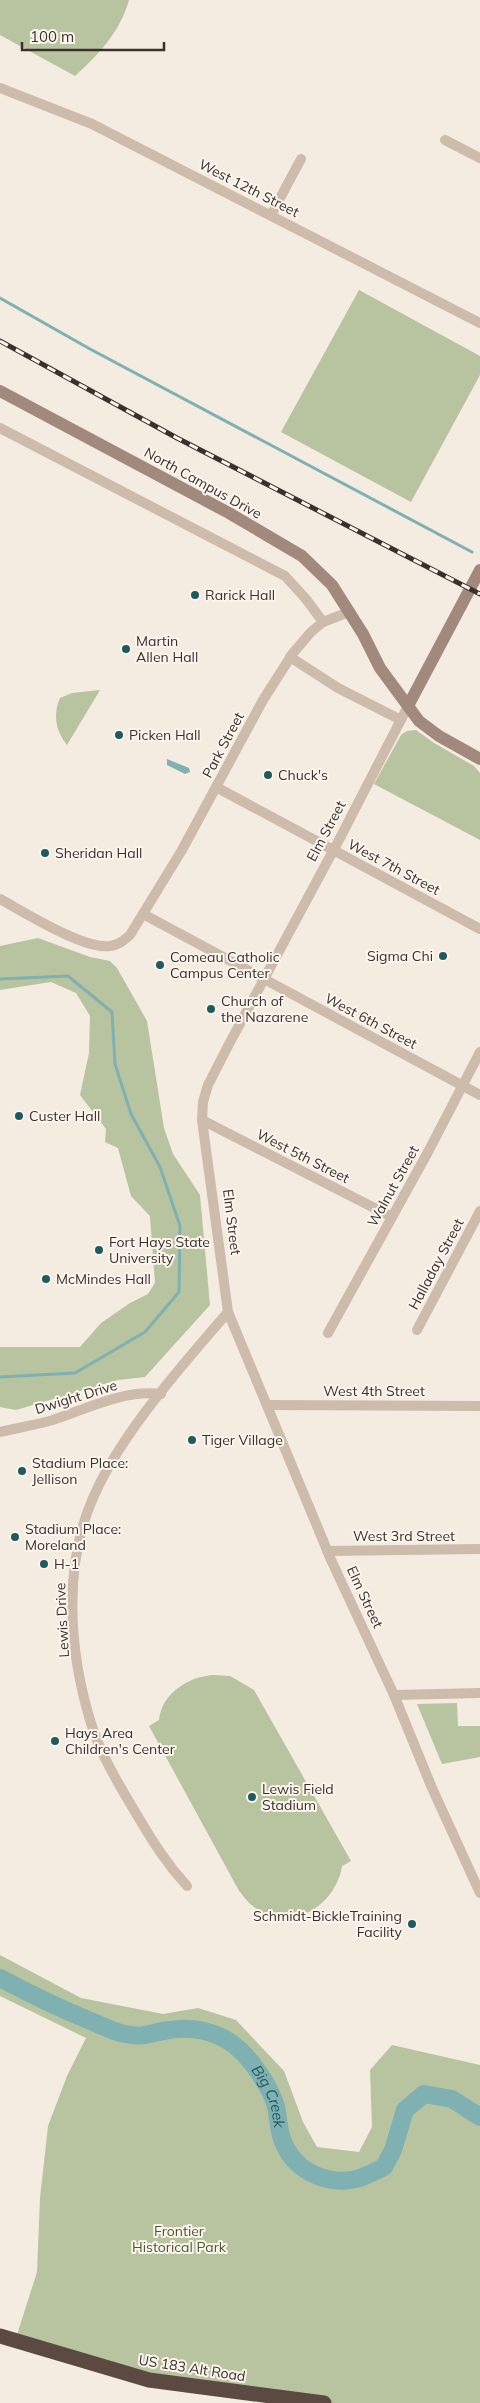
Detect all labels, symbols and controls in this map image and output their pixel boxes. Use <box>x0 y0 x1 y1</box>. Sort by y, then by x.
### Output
scale bar <box>22 20 165 52</box>
text: 100 m <box>30 27 74 46</box>
street label: West 12th Street <box>196 155 302 221</box>
street label: North Campus Drive <box>141 443 265 523</box>
place label: Rarick Hall <box>205 586 275 604</box>
marker: Rarick Hall <box>189 589 201 601</box>
place label: Martin Allen Hall <box>136 632 198 666</box>
marker: Martin Allen Hall <box>120 643 132 655</box>
street label: Park Street <box>198 709 248 781</box>
place label: Picken Hall <box>129 726 201 744</box>
marker: Picken Hall <box>113 729 125 741</box>
place label: Chuck's <box>278 766 328 784</box>
marker: Chuck's <box>262 769 274 781</box>
street label: Elm Street <box>303 797 350 864</box>
street label: West 7th Street <box>345 835 443 899</box>
place label: Sheridan Hall <box>55 844 142 862</box>
marker: Sheridan Hall <box>39 847 51 859</box>
place label: Sigma Chi <box>367 947 433 965</box>
place label: Comeau Catholic Campus Center <box>170 948 280 982</box>
marker: Sigma Chi <box>437 950 449 962</box>
marker: Comeau Catholic Campus Center <box>154 959 166 971</box>
street label: West 6th Street <box>322 989 420 1053</box>
place label: Church of the Nazarene <box>221 992 308 1026</box>
marker: Church of the Nazarene <box>205 1003 217 1015</box>
place label: Custer Hall <box>29 1107 100 1125</box>
marker: Custer Hall <box>13 1110 25 1122</box>
street label: West 5th Street <box>254 1125 352 1187</box>
street label: Walnut Street <box>363 1142 423 1230</box>
street label: Elm Street <box>219 1188 245 1256</box>
street label: Halladay Street <box>404 1215 468 1313</box>
place label: Fort Hays State University <box>109 1233 210 1267</box>
marker: Fort Hays State University <box>93 1244 105 1256</box>
place label: McMindes Hall <box>56 1270 151 1288</box>
marker: McMindes Hall <box>40 1273 52 1285</box>
street label: Dwight Drive <box>33 1376 119 1418</box>
street label: West 4th Street <box>323 1382 425 1400</box>
place label: Tiger Village <box>202 1431 283 1449</box>
marker: Tiger Village <box>186 1434 198 1446</box>
place label: Stadium Place: Jellison <box>32 1454 128 1488</box>
marker: Stadium Place: Jellison <box>16 1465 28 1477</box>
place label: Stadium Place: Moreland <box>25 1520 121 1554</box>
street label: West 3rd Street <box>353 1527 455 1545</box>
marker: Stadium Place: Moreland <box>9 1531 21 1543</box>
place label: H-1 <box>54 1555 79 1573</box>
marker: H-1 <box>38 1558 50 1570</box>
street label: Elm Street <box>343 1563 387 1631</box>
street label: Lewis Drive <box>51 1582 73 1658</box>
place label: Hays Area Children's Center <box>65 1724 176 1758</box>
marker: Hays Area Children's Center <box>49 1735 61 1747</box>
place label: Lewis Field Stadium <box>262 1780 334 1814</box>
marker: Lewis Field Stadium <box>246 1791 258 1803</box>
place label: Schmidt-BickleTraining Facility <box>253 1907 403 1941</box>
marker: Schmidt-BickleTraining Facility <box>406 1918 418 1930</box>
water label: Big Creek <box>248 2061 289 2130</box>
park label: Frontier Historical Park <box>132 2222 227 2256</box>
street label: US 183 Alt Road <box>137 2351 247 2385</box>

